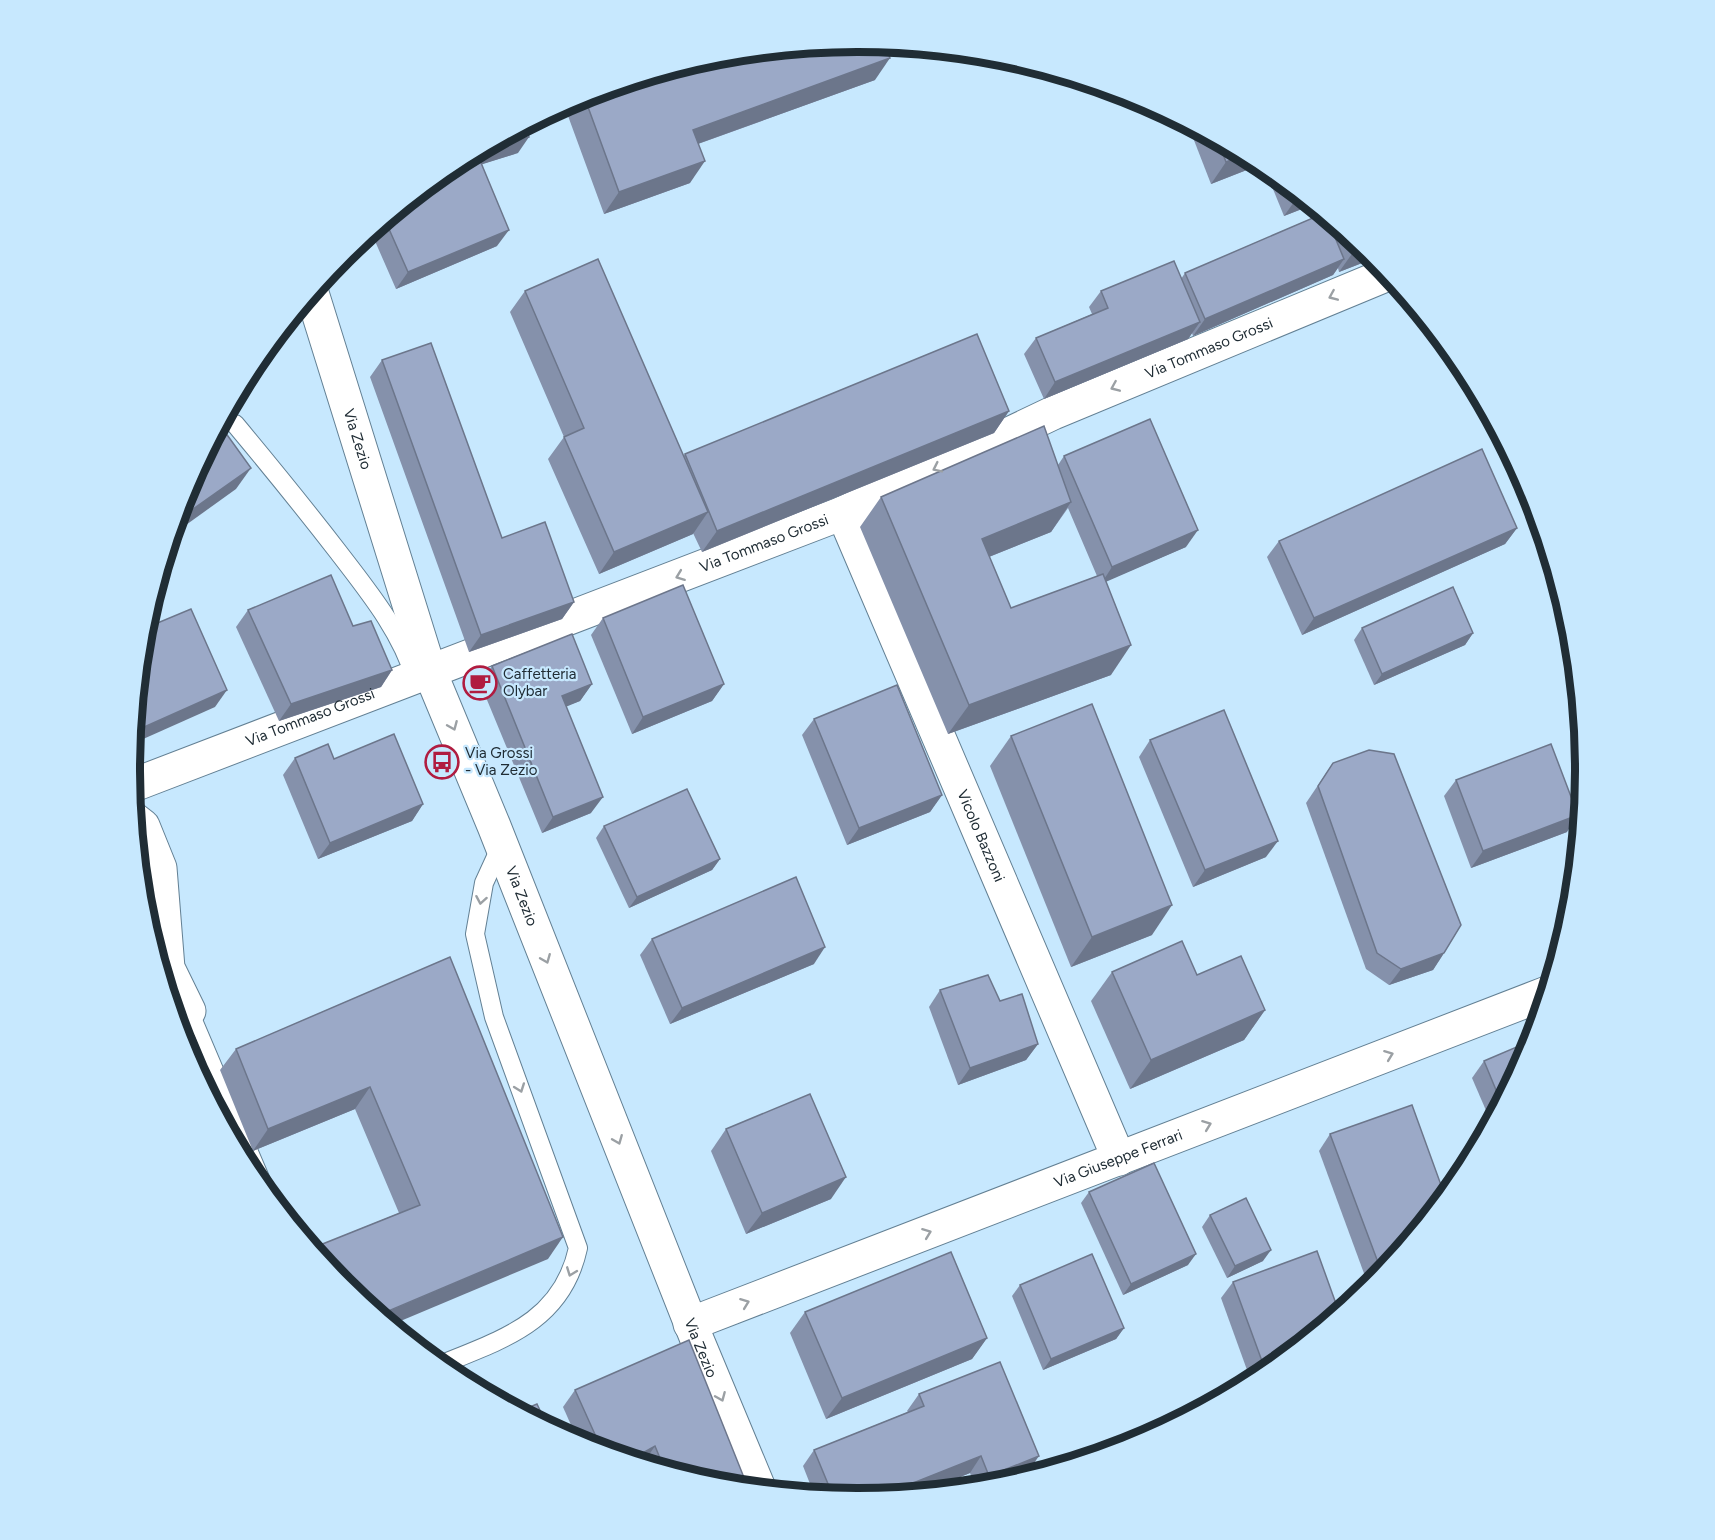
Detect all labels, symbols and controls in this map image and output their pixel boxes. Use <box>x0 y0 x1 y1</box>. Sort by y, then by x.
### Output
one-way arrow <box>1329 289 1340 301</box>
street label: Via Tommaso Grossi <box>1142 314 1276 383</box>
one-way arrow <box>1110 380 1121 392</box>
street label: Via Zezio <box>340 406 375 472</box>
one-way arrow <box>933 460 944 472</box>
street label: Via Tommaso Grossi <box>697 510 831 576</box>
one-way arrow <box>675 568 686 581</box>
cafe icon: Caffetteria Olybar <box>462 665 498 701</box>
place label: Caffetteria Olybar <box>503 665 576 700</box>
street label: Via Tommaso Grossi <box>243 684 377 750</box>
one-way arrow <box>446 720 458 731</box>
bus stop icon: Via Grossi - Via Zezio <box>424 744 460 780</box>
place label: Via Grossi - Via Zezio <box>465 744 538 779</box>
street label: Vicolo Bazzoni <box>953 787 1009 885</box>
street label: Via Zezio <box>502 864 542 929</box>
one-way arrow <box>475 896 487 905</box>
one-way arrow <box>539 953 551 964</box>
one-way arrow <box>1383 1050 1394 1062</box>
one-way arrow <box>512 1082 525 1093</box>
one-way arrow <box>1201 1120 1212 1132</box>
street label: Via Giuseppe Ferrari <box>1051 1126 1185 1192</box>
one-way arrow <box>611 1134 623 1145</box>
one-way arrow <box>921 1228 932 1240</box>
one-way arrow <box>566 1266 579 1276</box>
one-way arrow <box>739 1298 750 1310</box>
street label: Via Zezio <box>680 1316 721 1381</box>
one-way arrow <box>714 1391 726 1402</box>

